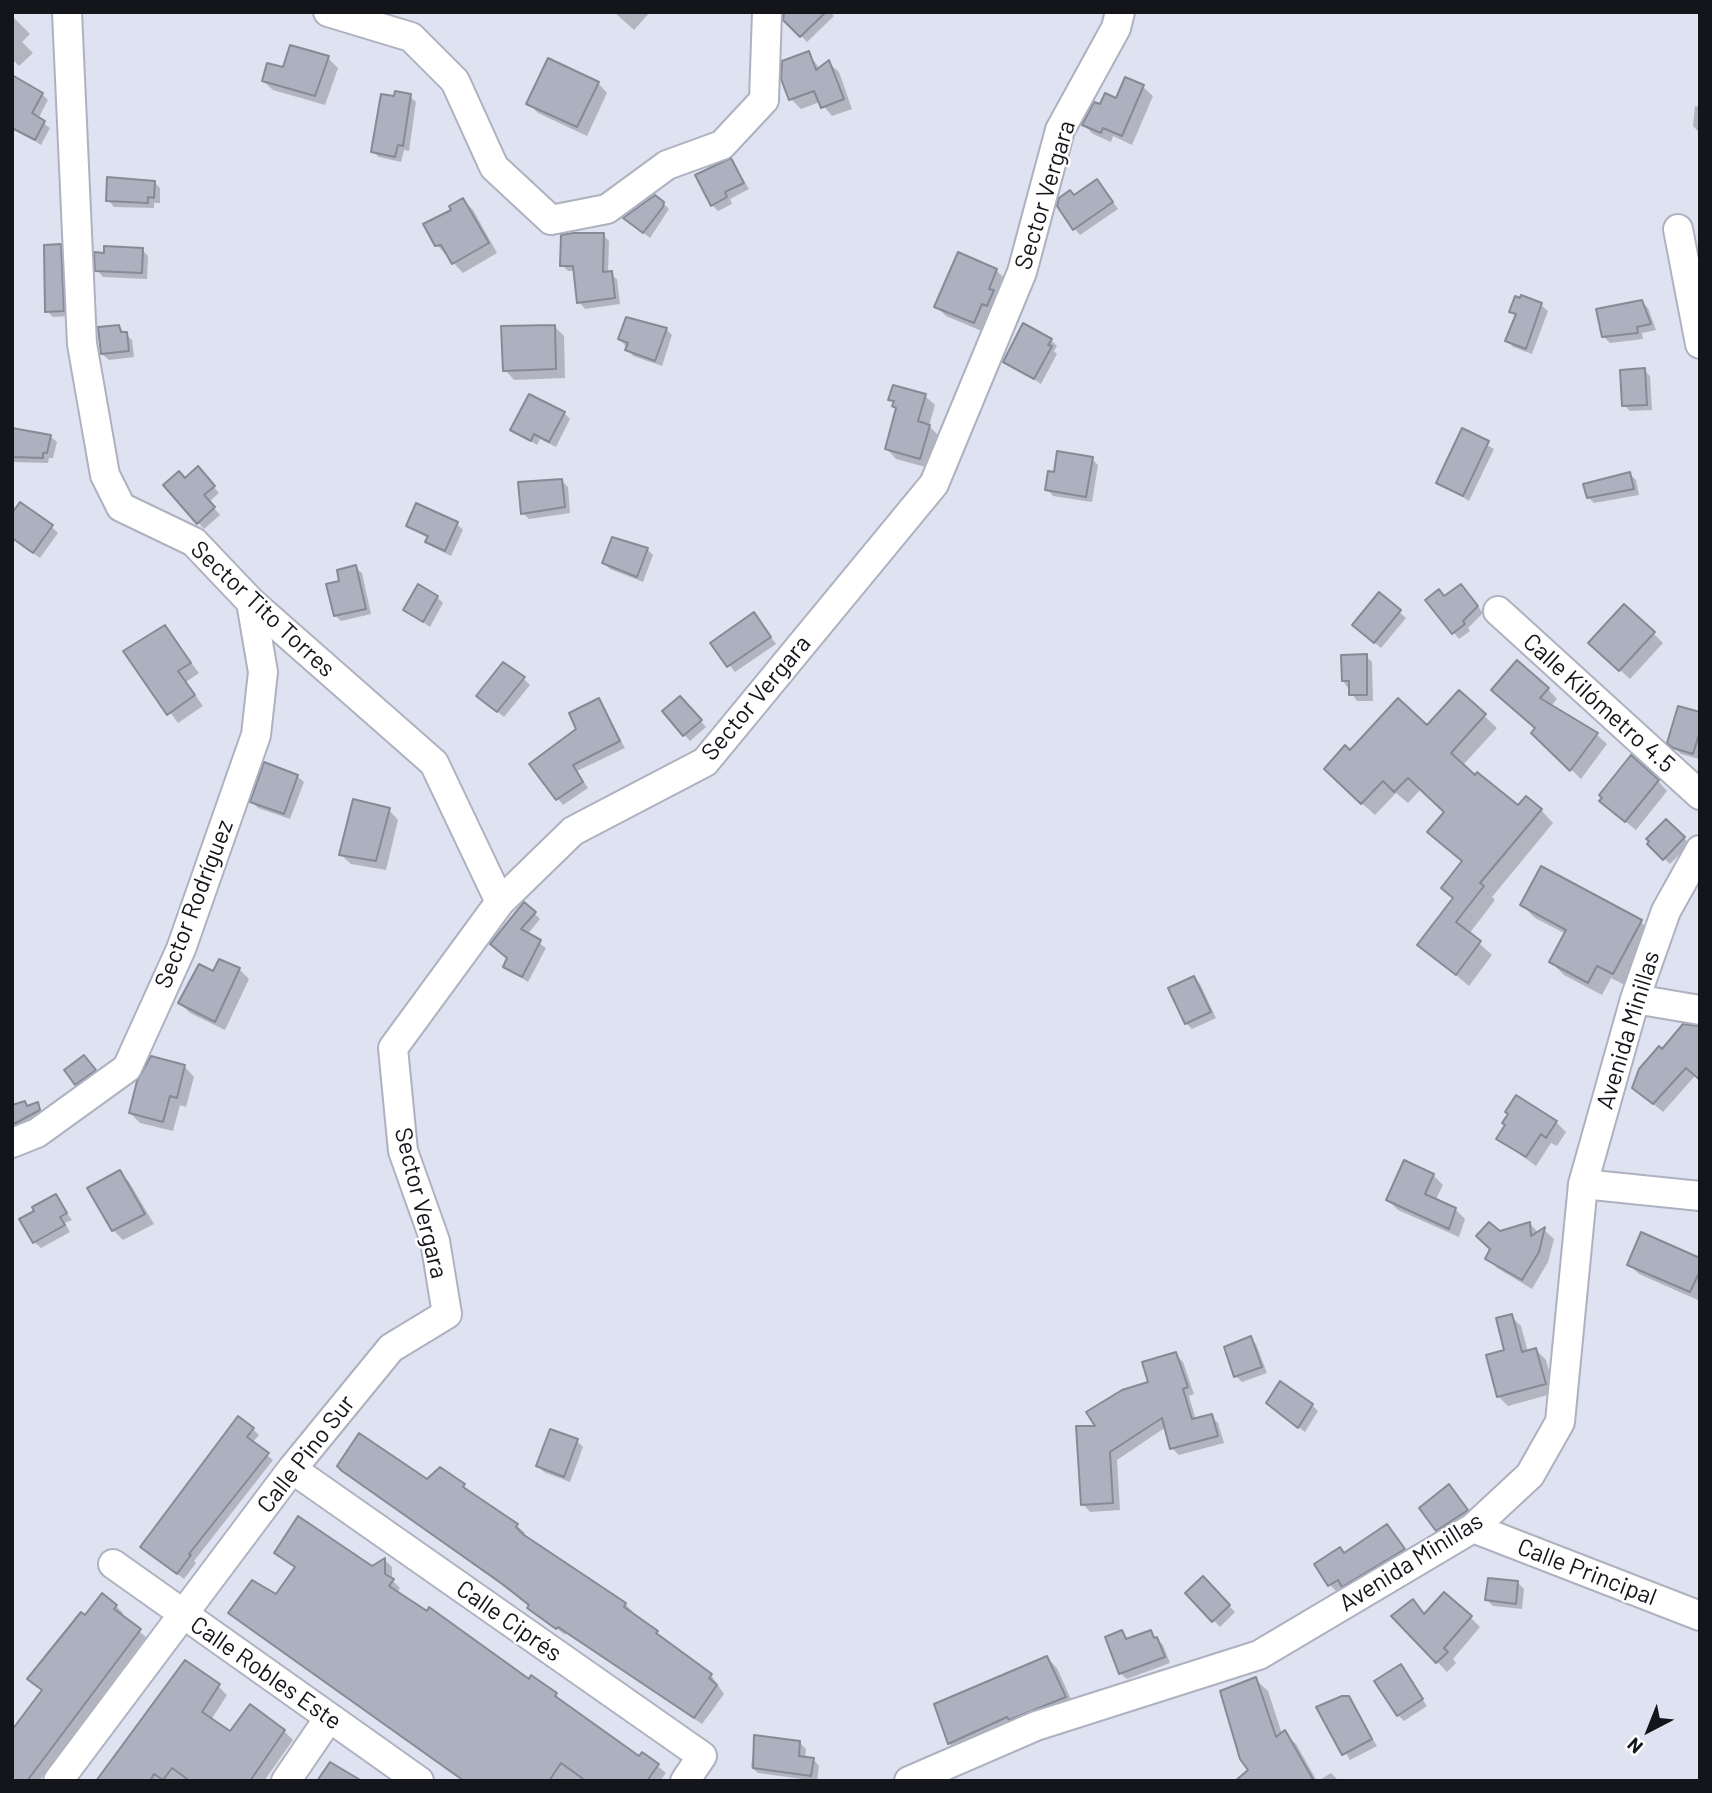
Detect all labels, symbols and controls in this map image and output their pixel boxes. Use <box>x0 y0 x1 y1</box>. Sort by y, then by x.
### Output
street label: Sector Vergara <box>1009 117 1081 273</box>
street label: Sector Tito Torres <box>185 535 341 683</box>
street label: Calle Kilómetro 4.5 <box>1517 627 1681 779</box>
street label: Sector Vergara <box>695 630 817 766</box>
street label: Sector Rodríguez <box>149 816 239 992</box>
street label: Avenida Minillas <box>1590 947 1666 1113</box>
street label: Sector Vergara <box>388 1125 454 1281</box>
street label: Calle Pino Sur <box>251 1389 361 1519</box>
street label: Avenida Minillas <box>1334 1506 1488 1618</box>
street label: Calle Principal <box>1513 1532 1661 1612</box>
street label: Calle Ciprés <box>451 1574 567 1668</box>
street label: Calle Robles Este <box>185 1610 347 1736</box>
north arrow <box>1614 1695 1684 1765</box>
text: N <box>1622 1733 1647 1759</box>

